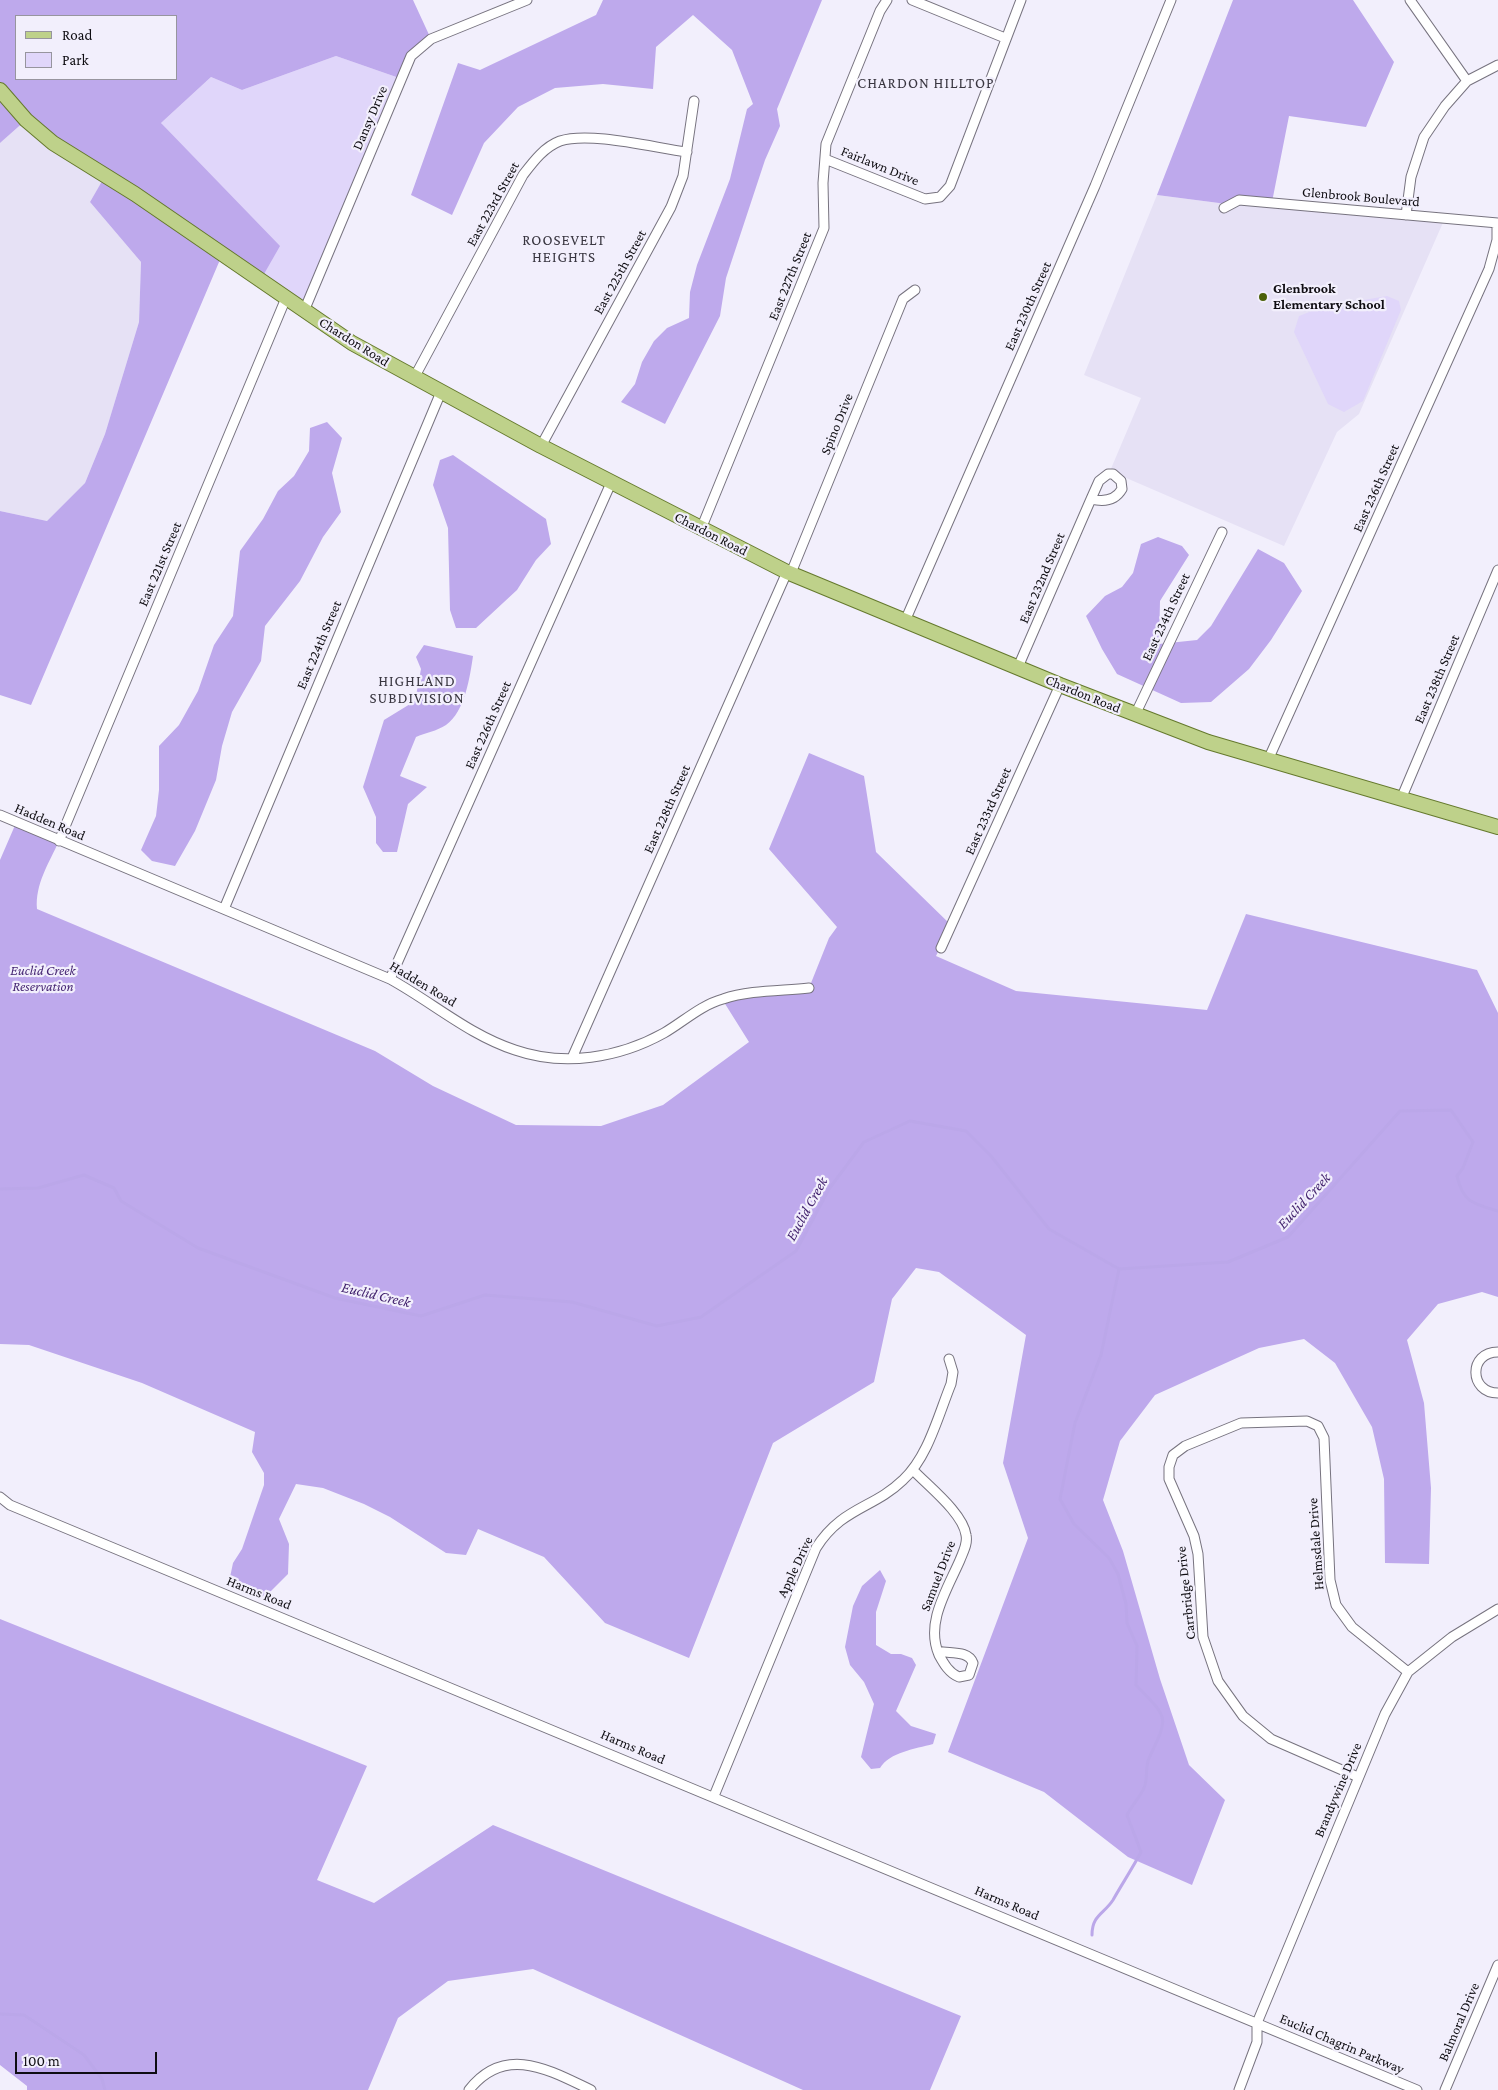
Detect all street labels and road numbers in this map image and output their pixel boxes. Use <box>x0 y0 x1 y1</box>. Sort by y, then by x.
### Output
street label: Dansy Drive <box>349 83 391 153</box>
street label: Fairlawn Drive <box>839 143 921 189</box>
street label: East 223rd Street <box>463 159 523 249</box>
street label: Glenbrook Boulevard <box>1301 183 1421 211</box>
street label: East 225th Street <box>590 227 650 317</box>
street label: East 227th Street <box>765 229 815 323</box>
street label: East 230th Street <box>1001 259 1055 353</box>
street label: Chardon Road <box>316 314 392 370</box>
street label: Spino Drive <box>817 391 857 457</box>
street label: East 236th Street <box>1349 441 1403 535</box>
street label: Chardon Road <box>672 508 750 560</box>
street label: East 221st Street <box>135 519 185 609</box>
street label: East 232nd Street <box>1015 530 1069 626</box>
street label: East 234th Street <box>1138 570 1194 664</box>
street label: East 224th Street <box>293 598 345 692</box>
street label: East 238th Street <box>1411 632 1463 726</box>
street label: Chardon Road <box>1043 671 1123 717</box>
street label: East 226th Street <box>461 678 515 772</box>
street label: East 228th Street <box>640 762 694 856</box>
street label: East 233rd Street <box>961 765 1015 857</box>
street label: Hadden Road <box>12 800 88 844</box>
street label: Hadden Road <box>386 957 460 1011</box>
street label: Helmsdale Drive <box>1304 1497 1328 1591</box>
street label: Apple Drive <box>774 1534 816 1600</box>
street label: Samuel Drive <box>917 1538 959 1614</box>
street label: Carrbridge Drive <box>1173 1546 1199 1640</box>
street label: Harms Road <box>224 1572 294 1614</box>
street label: Harms Road <box>598 1726 668 1768</box>
street label: Brandywine Drive <box>1311 1740 1365 1840</box>
street label: Harms Road <box>972 1882 1042 1924</box>
street label: Balmoral Drive <box>1435 1980 1483 2064</box>
street label: Euclid Chagrin Parkway <box>1277 2010 1407 2078</box>

